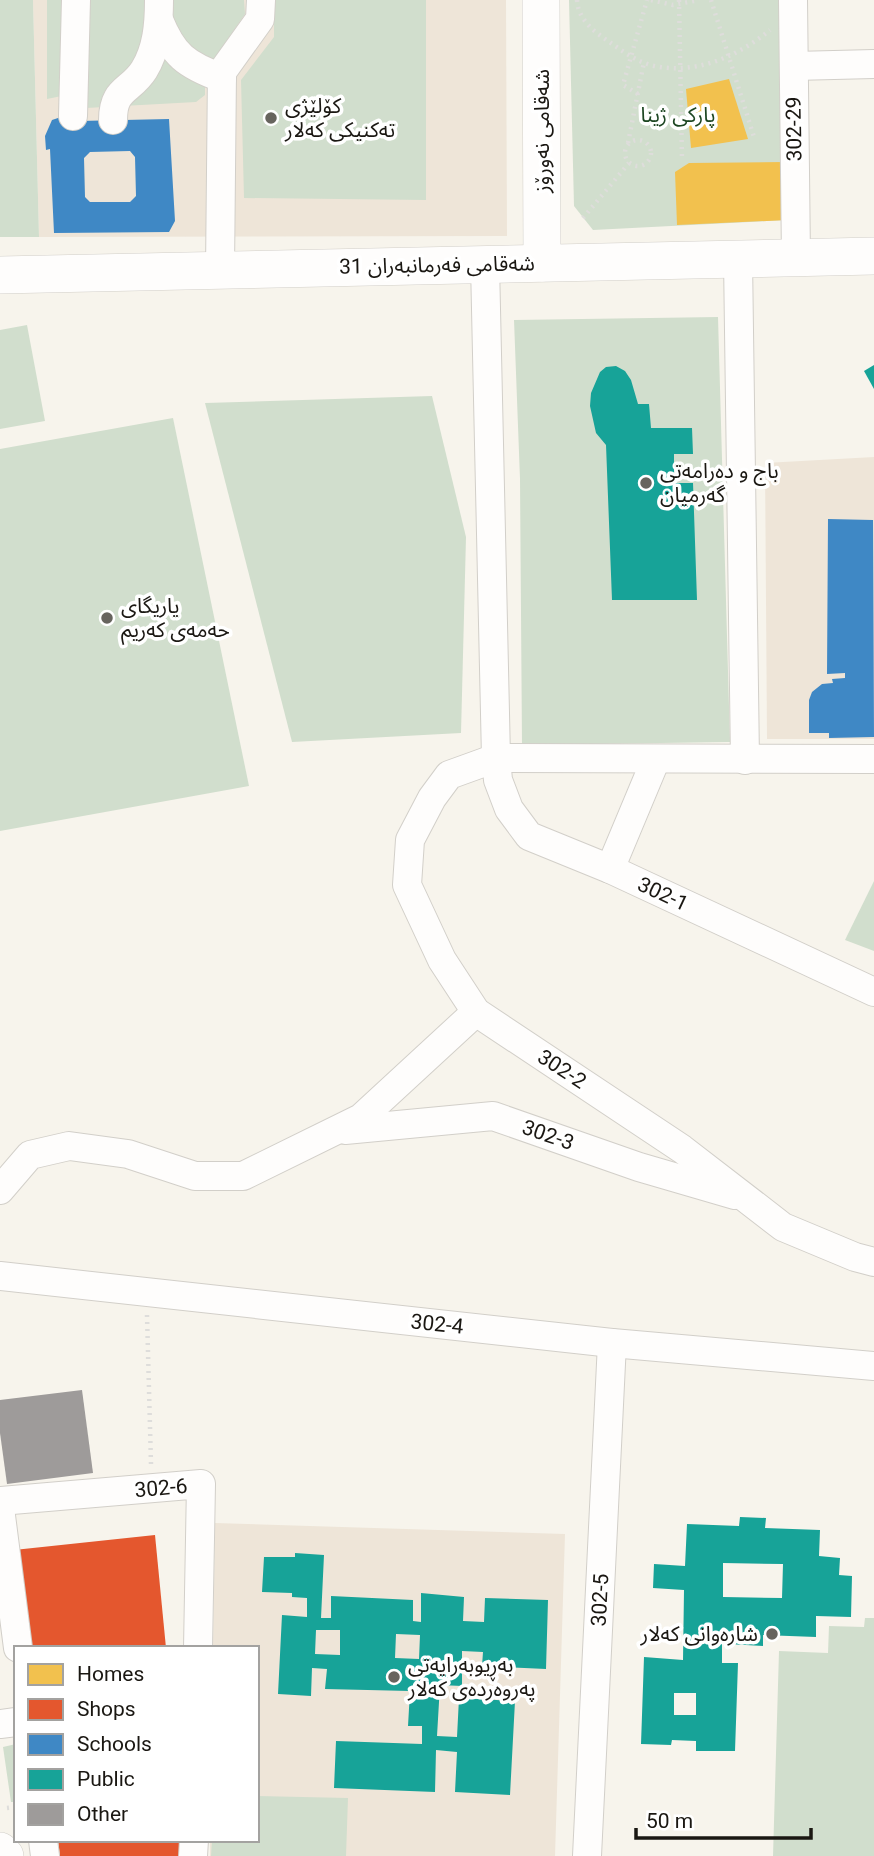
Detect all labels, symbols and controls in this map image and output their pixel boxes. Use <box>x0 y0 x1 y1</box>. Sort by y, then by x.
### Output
street label: شەقامی نەورۆز <box>530 69 554 194</box>
place label: کۆلێژی تەکنیکی کەلار <box>284 94 395 142</box>
street label: 302-29 <box>781 96 807 162</box>
park label: پارکی ژینا <box>640 103 716 128</box>
marker: کۆلێژی تەکنیکی کەلار <box>263 110 279 126</box>
street label: شەقامی فەرمانبەران 31 <box>339 251 535 279</box>
place label: باج و دەرامەتی گەرمیان <box>660 459 779 507</box>
marker: باج و دەرامەتی گەرمیان <box>638 475 654 491</box>
place label: یاریگای ‌حەمەی کەریم <box>121 594 230 645</box>
marker: یاریگای ‌حەمەی کەریم <box>99 610 115 626</box>
street label: 302-1 <box>634 872 692 916</box>
street label: 302-2 <box>533 1044 591 1094</box>
street label: 302-3 <box>519 1115 577 1155</box>
street label: 302-4 <box>409 1309 465 1339</box>
street label: 302-6 <box>134 1474 188 1502</box>
street label: 302-5 <box>587 1573 613 1627</box>
place label: شارەوانی کەلار <box>640 1622 758 1646</box>
marker: شارەوانی کەلار <box>764 1626 780 1642</box>
legend <box>14 1646 259 1842</box>
place label: بەڕیوبەرایەتی پەروەردەی کەلار <box>407 1653 536 1702</box>
text: Homes <box>77 1662 144 1686</box>
marker: بەڕیوبەرایەتی پەروەردەی کەلار <box>386 1669 402 1685</box>
text: Shops <box>77 1697 136 1721</box>
text: Schools <box>77 1732 152 1756</box>
text: Public <box>77 1767 135 1791</box>
scale bar <box>636 1797 811 1841</box>
text: Other <box>77 1802 128 1826</box>
text: 50 m <box>646 1809 693 1833</box>

